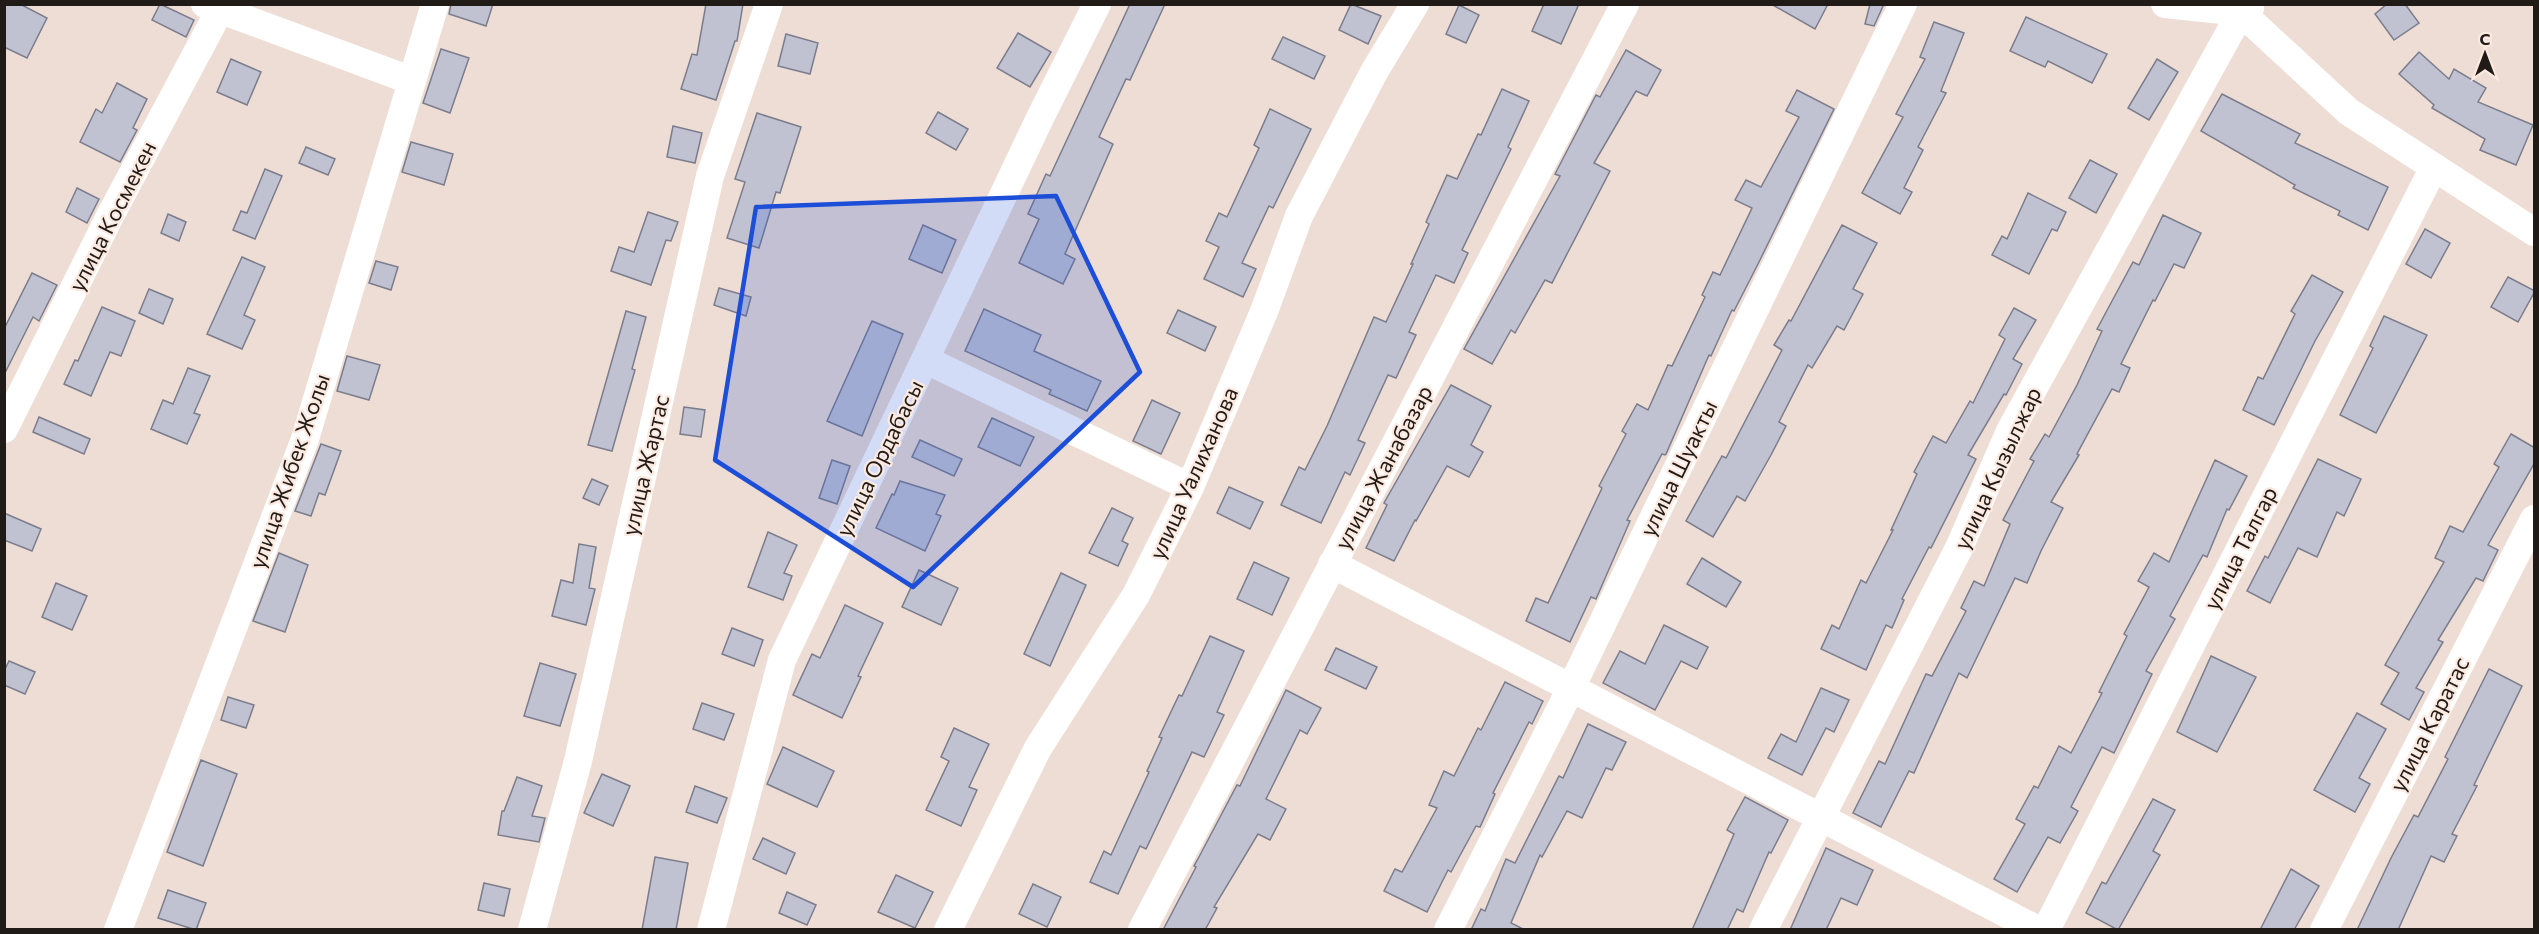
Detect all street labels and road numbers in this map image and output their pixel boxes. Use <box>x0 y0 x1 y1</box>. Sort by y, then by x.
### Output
street label: улица Космекен <box>63 136 161 296</box>
street label: улица Жибек Жолы <box>243 370 335 572</box>
street label: улица Ордабасы <box>829 375 929 541</box>
street label: улица Жанабазар <box>1328 380 1438 554</box>
street label: улица Кызылжар <box>1948 382 2046 554</box>
street label: улица Уалиханова <box>1143 383 1243 563</box>
street label: улица Жартас <box>616 392 674 538</box>
street label: улица Шуакты <box>1633 396 1723 540</box>
street label: улица Талгар <box>2197 482 2283 614</box>
street label: улица Каратас <box>2383 652 2475 796</box>

